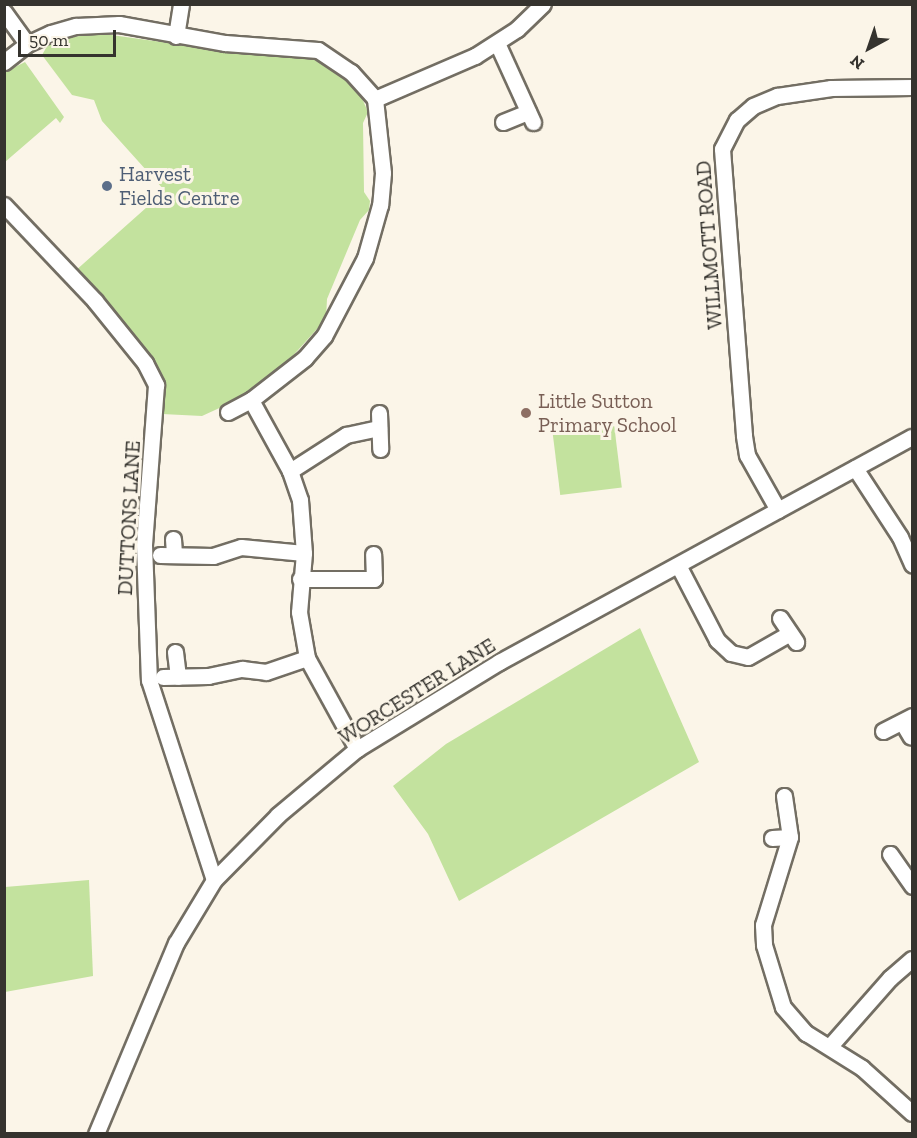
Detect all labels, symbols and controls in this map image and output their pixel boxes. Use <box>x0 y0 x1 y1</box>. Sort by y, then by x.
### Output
scale bar <box>21 18 118 56</box>
north arrow <box>839 18 899 78</box>
text: 50 m <box>29 29 68 51</box>
text: N <box>846 51 868 73</box>
street label: WILLMOTT ROAD <box>691 160 727 330</box>
place label: Harvest Fields Centre <box>119 161 239 211</box>
marker: Harvest Fields Centre <box>100 179 114 193</box>
place label: Little Sutton Primary School <box>538 388 677 438</box>
marker: Little Sutton Primary School <box>519 406 533 420</box>
street label: DUTTONS LANE <box>112 440 146 596</box>
street label: WORCESTER LANE <box>334 633 500 749</box>

